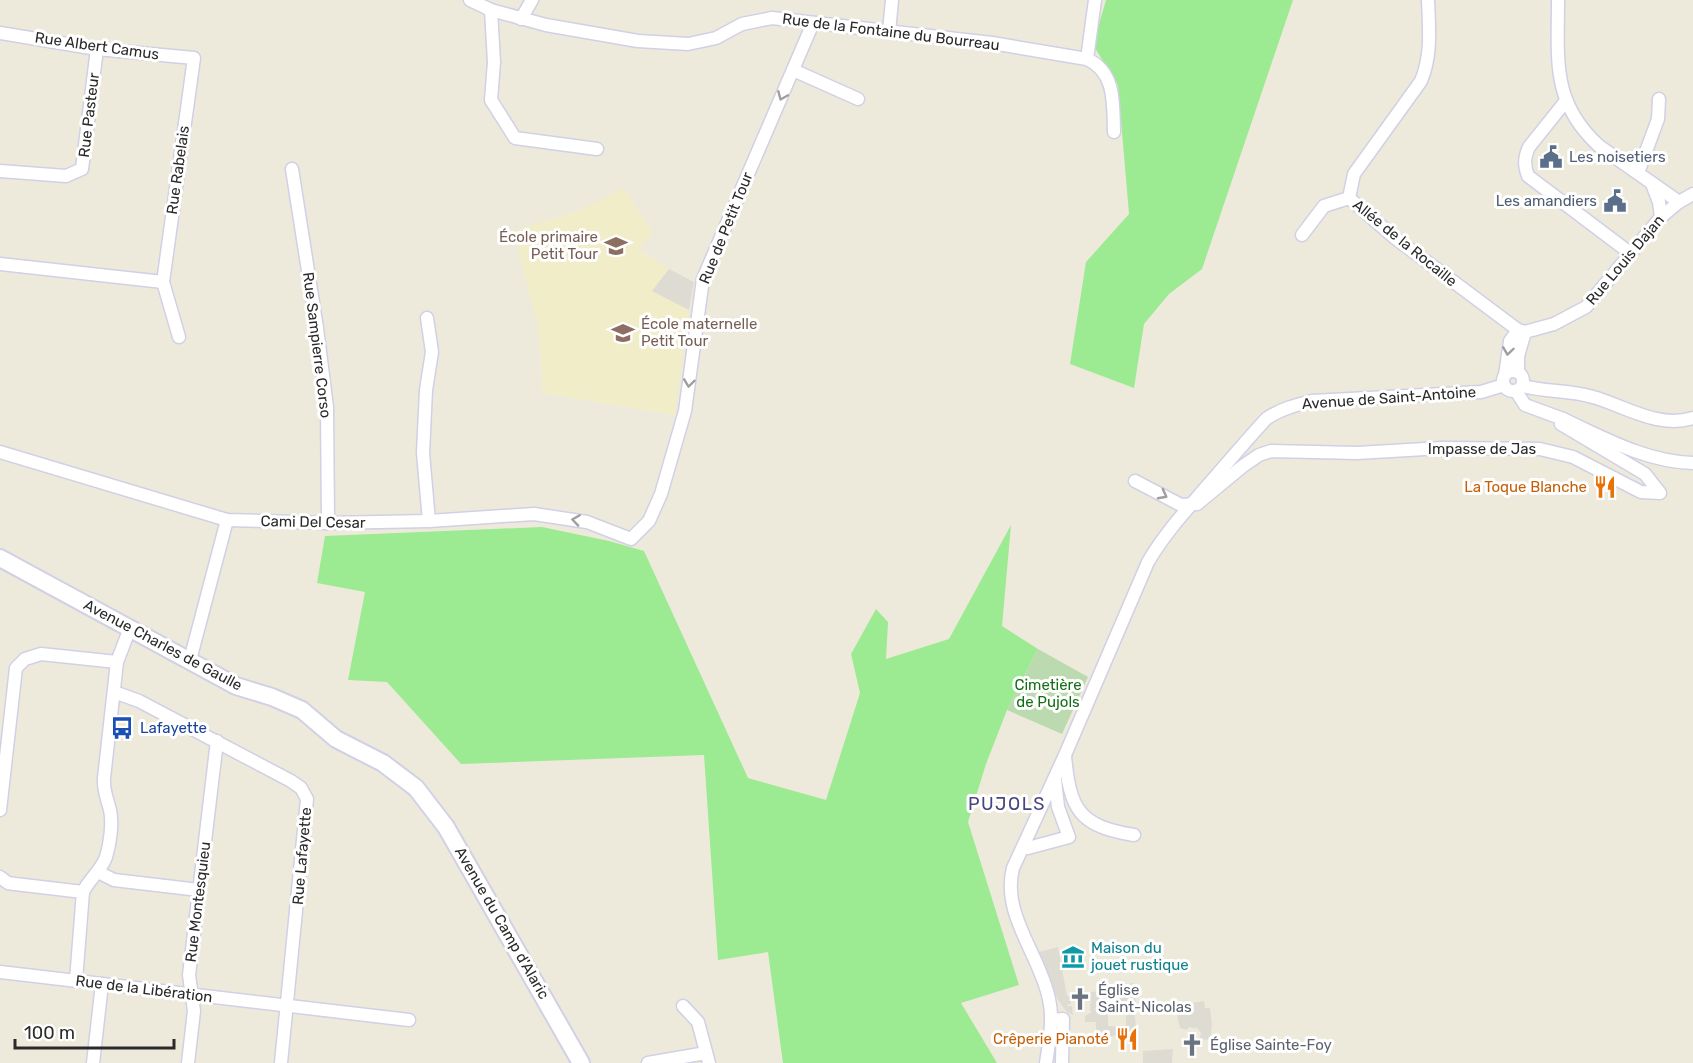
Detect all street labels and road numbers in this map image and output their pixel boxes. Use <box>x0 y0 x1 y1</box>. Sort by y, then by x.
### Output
street label: Rue de la Fontaine du Bourreau <box>781 10 1001 54</box>
street label: Rue Albert Camus <box>34 28 161 64</box>
street label: Rue Pasteur <box>75 71 103 158</box>
street label: Rue Rabelais <box>163 124 193 216</box>
street label: Rue de Petit Tour <box>695 169 757 287</box>
street label: Allée de la Rocaille <box>1349 196 1461 290</box>
street label: Rue Louis Dajan <box>1582 211 1668 309</box>
street label: Rue Sampierre Corso <box>299 271 335 419</box>
street label: Avenue de Saint-Antoine <box>1301 383 1477 413</box>
street label: Impasse de Jas <box>1428 440 1537 458</box>
street label: Cami Del Cesar <box>260 512 366 532</box>
street label: Avenue Charles de Gaulle <box>81 596 245 694</box>
street label: Rue Lafayette <box>289 806 315 906</box>
street label: Rue Montesquieu <box>182 841 214 963</box>
street label: Avenue du Camp d'Alaric <box>451 844 553 1002</box>
street label: Rue de la Libération <box>74 972 214 1006</box>

